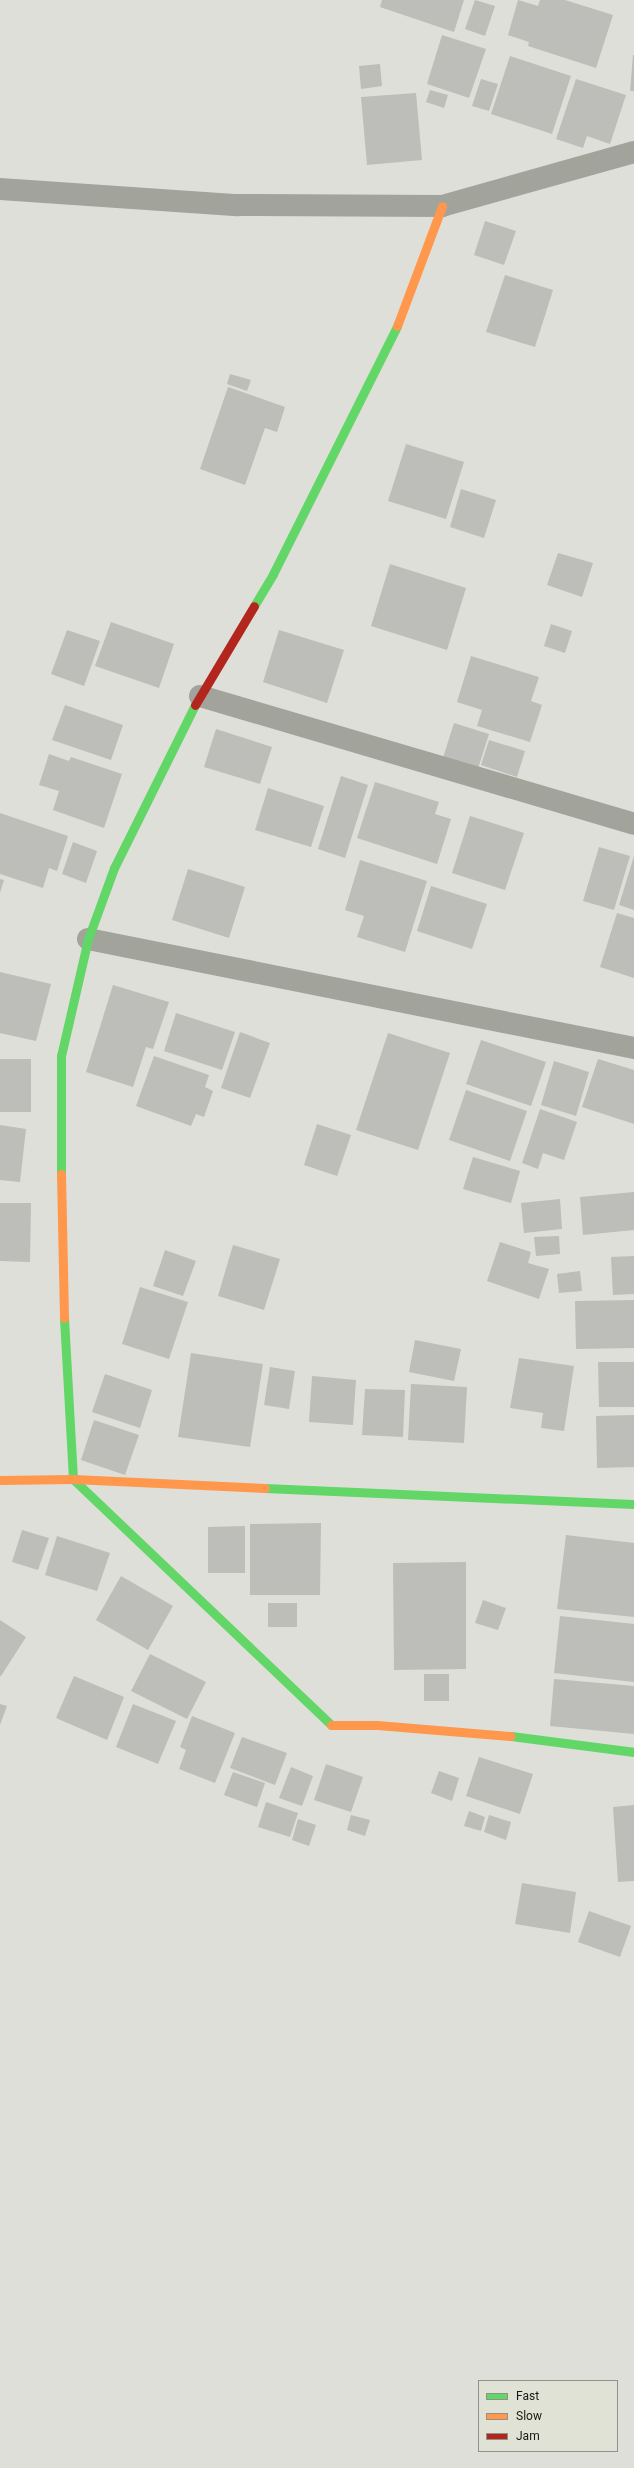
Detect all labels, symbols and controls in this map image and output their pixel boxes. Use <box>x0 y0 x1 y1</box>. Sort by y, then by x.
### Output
legend <box>478 2380 618 2452</box>
text: Fast <box>516 2389 539 2403</box>
text: Slow <box>516 2409 542 2423</box>
text: Jam <box>516 2429 540 2443</box>

